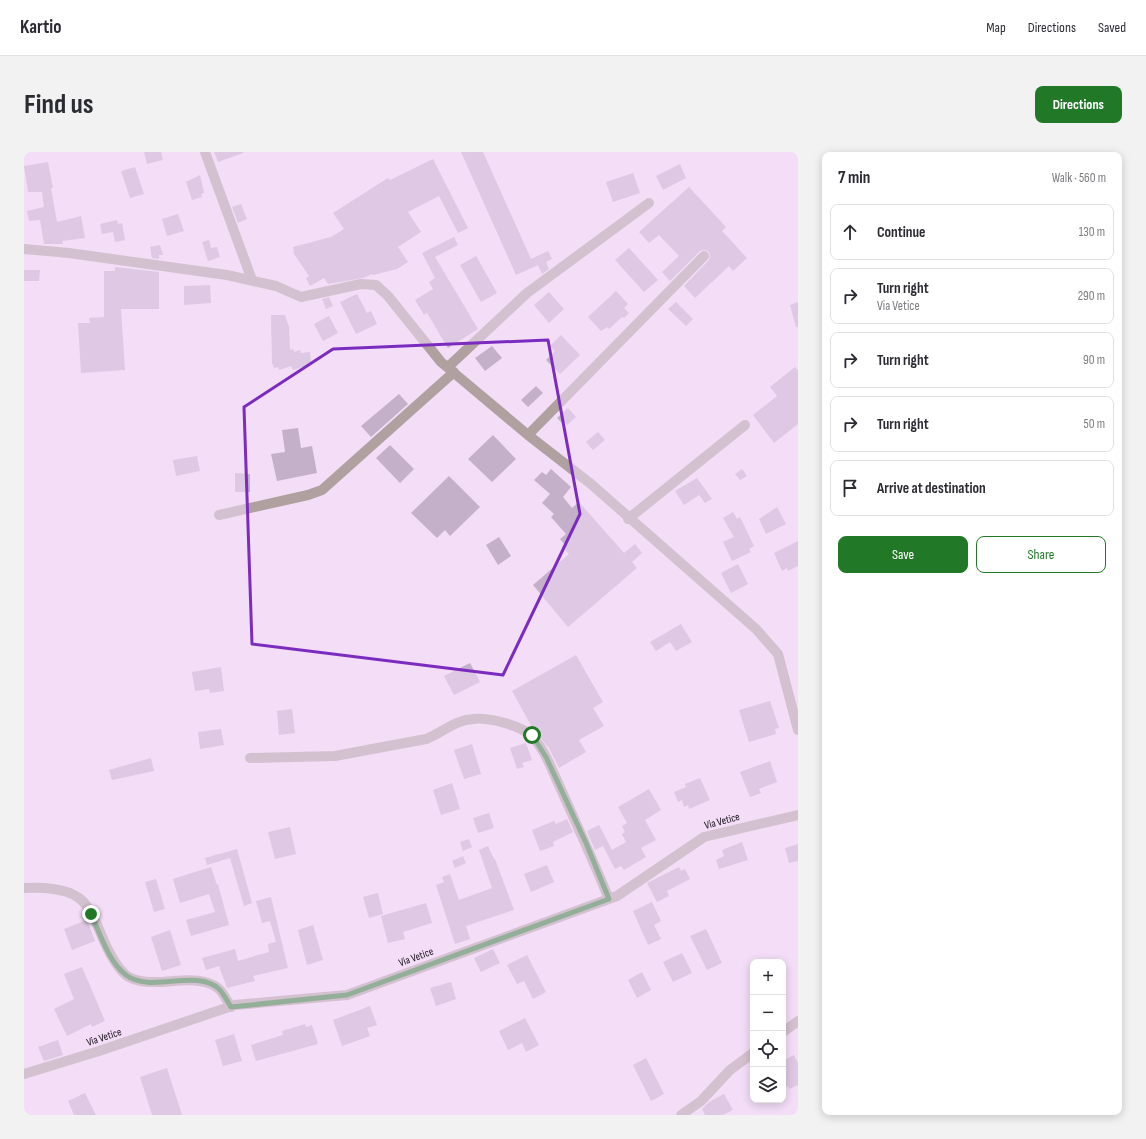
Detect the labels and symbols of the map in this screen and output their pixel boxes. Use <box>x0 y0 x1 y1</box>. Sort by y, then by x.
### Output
route start <box>523 726 541 744</box>
street label: Via Vetice <box>703 810 741 832</box>
route end <box>82 905 100 923</box>
street label: Via Vetice <box>397 945 435 969</box>
street label: Via Vetice <box>85 1025 123 1049</box>

